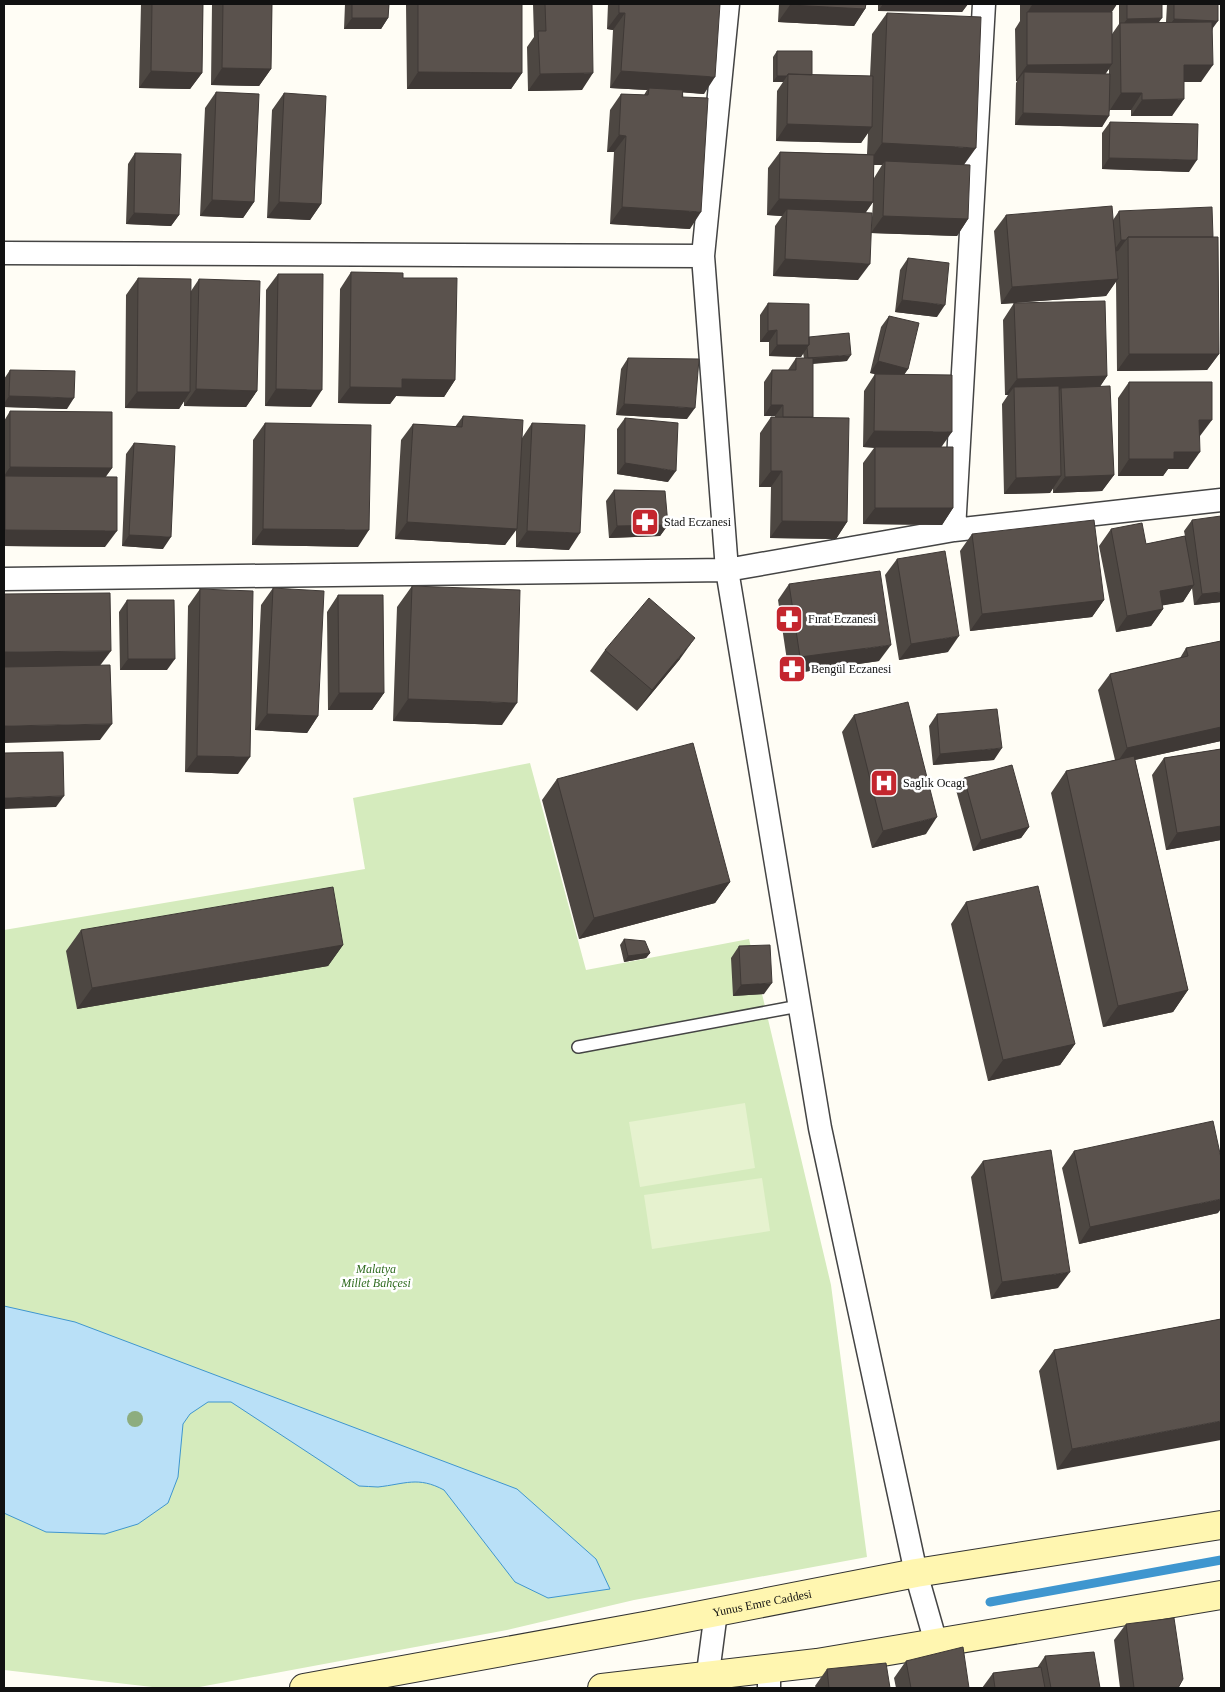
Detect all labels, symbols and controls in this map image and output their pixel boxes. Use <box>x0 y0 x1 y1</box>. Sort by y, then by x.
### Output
pharmacy icon: Stad Eczanesi <box>630 507 660 537</box>
place label: Stad Eczanesi <box>664 515 732 529</box>
pharmacy icon: Fırat Eczanesi <box>774 604 804 634</box>
place label: Fırat Eczanesi <box>808 612 877 626</box>
pharmacy icon: Bengül Eczanesi <box>777 654 807 684</box>
place label: Bengül Eczanesi <box>811 662 892 676</box>
hospital icon: Saglık Ocagı <box>869 768 899 798</box>
place label: Saglık Ocagı <box>903 776 966 790</box>
park label: Malatya Millet Bahçesi <box>340 1262 411 1290</box>
street label: Yunus Emre Caddesi <box>711 1586 814 1620</box>

